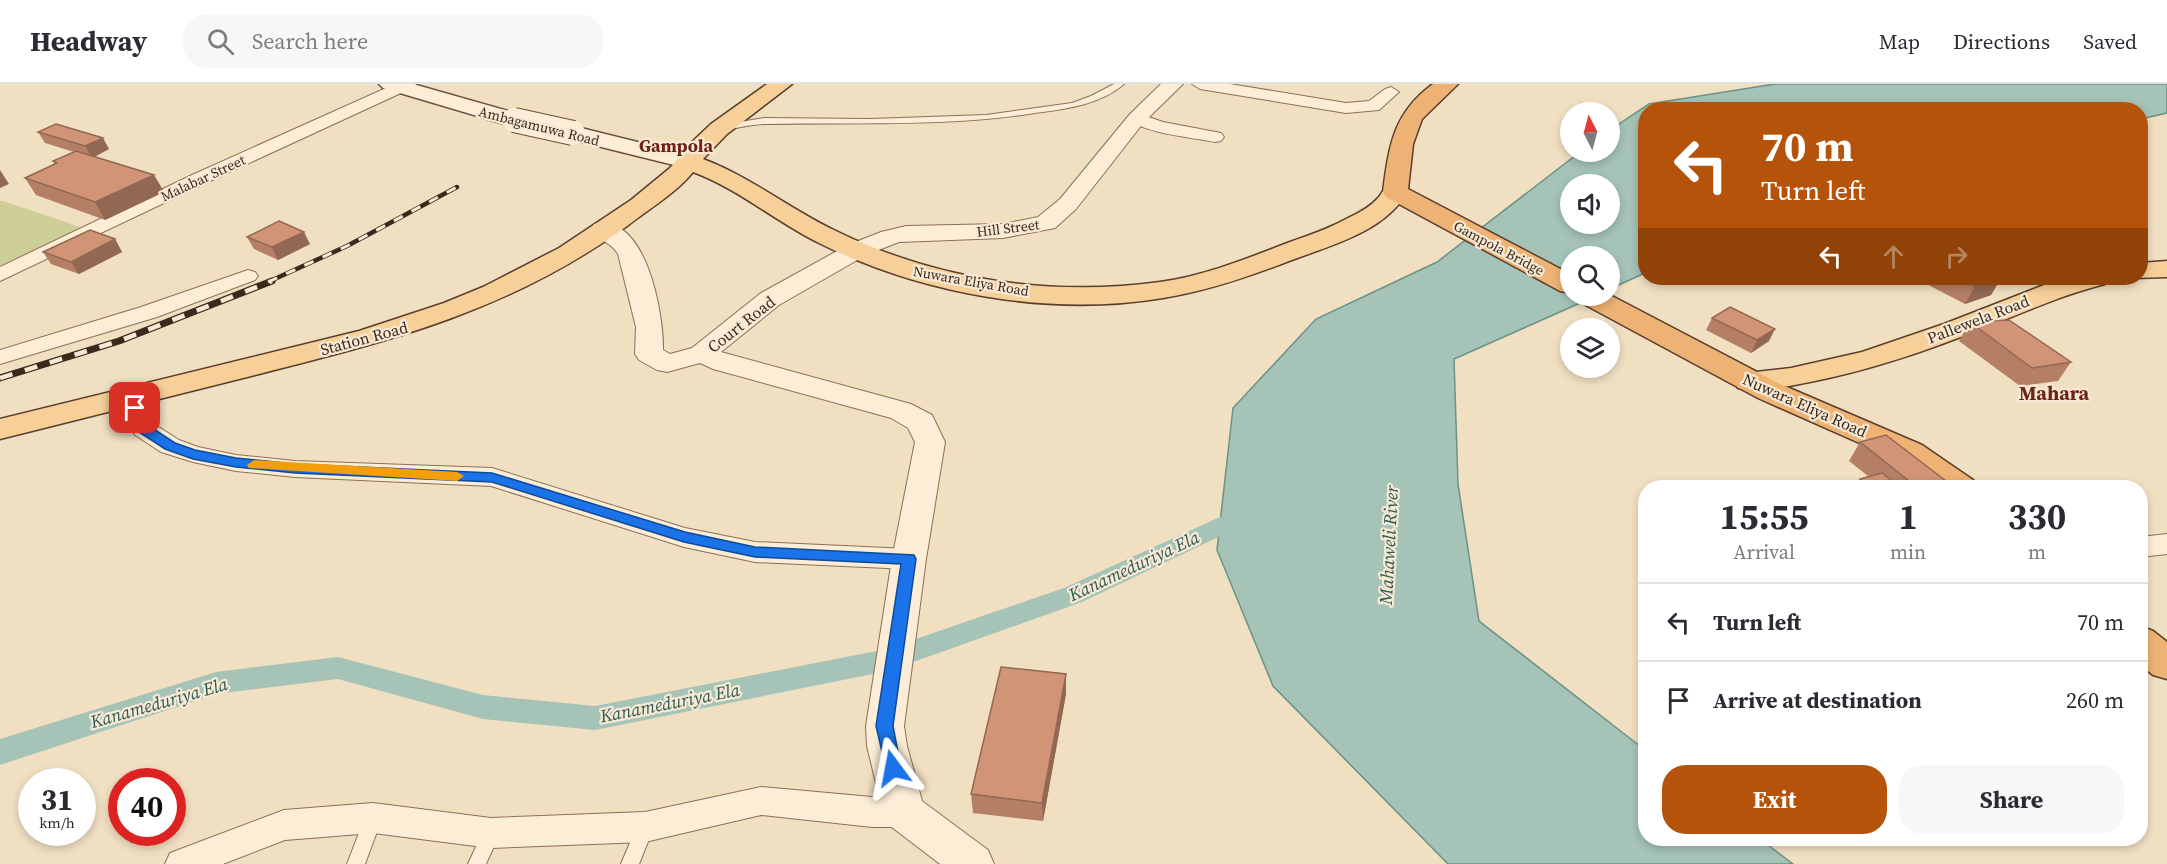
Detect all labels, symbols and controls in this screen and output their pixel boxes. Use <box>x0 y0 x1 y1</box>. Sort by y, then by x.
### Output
search box <box>183 14 603 68</box>
text: Headway <box>30 22 147 60</box>
icon: search <box>204 25 237 58</box>
text: Search here <box>252 26 368 56</box>
text: Map <box>1879 27 1920 56</box>
text: Directions <box>1953 27 2050 56</box>
text: Saved <box>2083 27 2137 56</box>
street label: Ambagamuwa Road <box>476 101 602 151</box>
north arrow <box>1560 102 1620 162</box>
map controls <box>1560 102 1620 378</box>
text: 70 m <box>1761 117 1854 175</box>
icon: left <box>1662 126 1740 204</box>
district label: Gampola <box>639 133 713 158</box>
street label: Malabar Street <box>157 149 249 206</box>
text: Turn left <box>1761 172 1865 209</box>
button: sound <box>1560 174 1620 234</box>
street label: Hill Street <box>976 214 1041 242</box>
street label: Gampola Bridge <box>1450 216 1548 280</box>
icon: left <box>1814 240 1847 273</box>
icon: ahead <box>1877 240 1910 273</box>
icon: right <box>1940 240 1973 273</box>
button: search <box>1560 246 1620 306</box>
street label: Nuwara Eliya Road <box>912 261 1030 301</box>
street label: Pallewela Road <box>1924 289 2032 349</box>
street label: Court Road <box>703 291 779 357</box>
street label: Station Road <box>318 316 410 360</box>
button: layers <box>1560 318 1620 378</box>
street label: Nuwara Eliya Road <box>1739 368 1871 442</box>
district label: Mahara <box>2019 379 2090 407</box>
pin <box>109 382 160 433</box>
icon: arrive <box>118 391 151 424</box>
water label: Mahaweli River <box>1373 484 1404 606</box>
text: 15:55 <box>1720 492 1808 541</box>
text: 1 <box>1898 492 1918 541</box>
text: 330 <box>2008 492 2066 541</box>
water label: Kanameduriya Ela <box>1063 524 1204 607</box>
text: Arrival <box>1733 538 1795 566</box>
text: min <box>1890 538 1926 566</box>
text: m <box>2028 538 2046 566</box>
icon: left <box>1662 606 1695 639</box>
text: Turn left <box>1713 607 1801 637</box>
text: 70 m <box>2077 607 2124 637</box>
water label: Kanameduriya Ela <box>86 671 231 734</box>
water label: Kanameduriya Ela <box>597 677 742 729</box>
icon: arrive <box>1662 684 1695 717</box>
text: Arrive at destination <box>1713 685 1922 715</box>
text: 260 m <box>2066 685 2124 715</box>
position arrow <box>861 736 925 800</box>
button: Exit <box>1662 765 1887 834</box>
button: Share <box>1899 765 2124 834</box>
speed limit sign: 40 <box>108 768 186 846</box>
text: 31 <box>41 779 73 820</box>
text: km/h <box>39 812 75 833</box>

